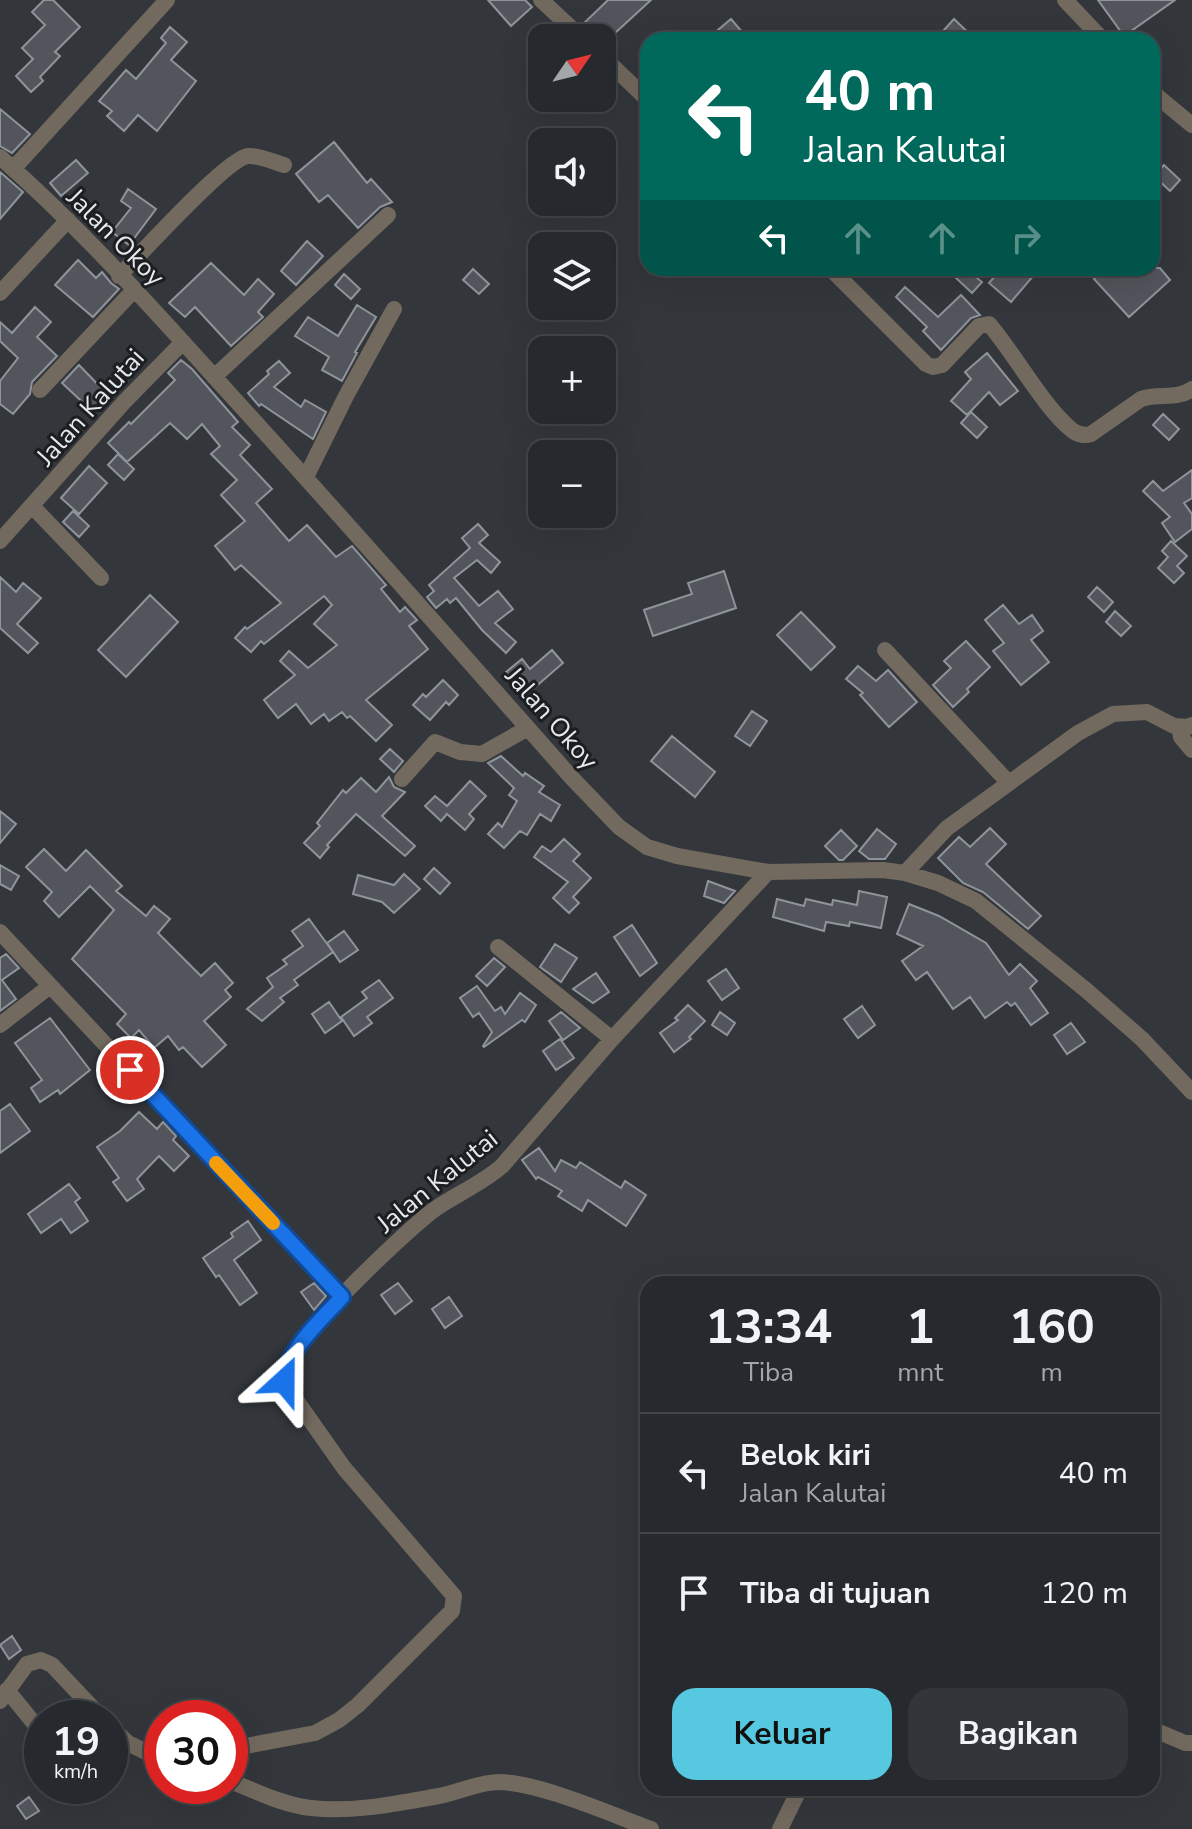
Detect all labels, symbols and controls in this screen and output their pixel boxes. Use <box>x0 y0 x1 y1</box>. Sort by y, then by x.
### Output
north arrow <box>528 24 616 112</box>
map controls <box>528 24 616 528</box>
text: 40 m <box>804 53 935 130</box>
icon: left <box>672 64 776 168</box>
text: Jalan Kalutai <box>804 126 1007 175</box>
button: sound <box>528 128 616 216</box>
street label: Jalan Okoy <box>58 180 173 295</box>
icon: left <box>752 216 796 260</box>
icon: ahead <box>836 216 880 260</box>
icon: ahead <box>920 216 964 260</box>
icon: right <box>1004 216 1048 260</box>
button: layers <box>528 232 616 320</box>
button: + <box>528 336 616 424</box>
street label: Jalan Kalutai <box>28 341 152 474</box>
button: − <box>528 440 616 528</box>
street label: Jalan Okoy <box>497 659 606 778</box>
pin <box>96 1036 164 1104</box>
icon: arrive <box>108 1048 152 1092</box>
street label: Jalan Kalutai <box>369 1122 505 1242</box>
text: 13:34 <box>705 1294 832 1360</box>
text: 1 <box>906 1294 935 1360</box>
text: 160 <box>1008 1294 1095 1360</box>
position arrow <box>242 1339 326 1423</box>
text: Tiba <box>743 1355 794 1390</box>
text: mnt <box>897 1355 943 1390</box>
text: m <box>1041 1355 1063 1390</box>
text: Belok kiri <box>740 1435 871 1476</box>
icon: left <box>672 1451 716 1495</box>
text: 40 m <box>1059 1453 1128 1494</box>
text: Jalan Kalutai <box>740 1476 886 1511</box>
icon: arrive <box>672 1571 716 1615</box>
text: Tiba di tujuan <box>740 1573 931 1614</box>
text: 120 m <box>1041 1573 1128 1614</box>
button: Keluar <box>672 1688 892 1780</box>
button: Bagikan <box>908 1688 1128 1780</box>
speed limit sign: 30 <box>144 1700 248 1804</box>
text: 19 <box>52 1715 100 1769</box>
text: km/h <box>54 1758 98 1785</box>

